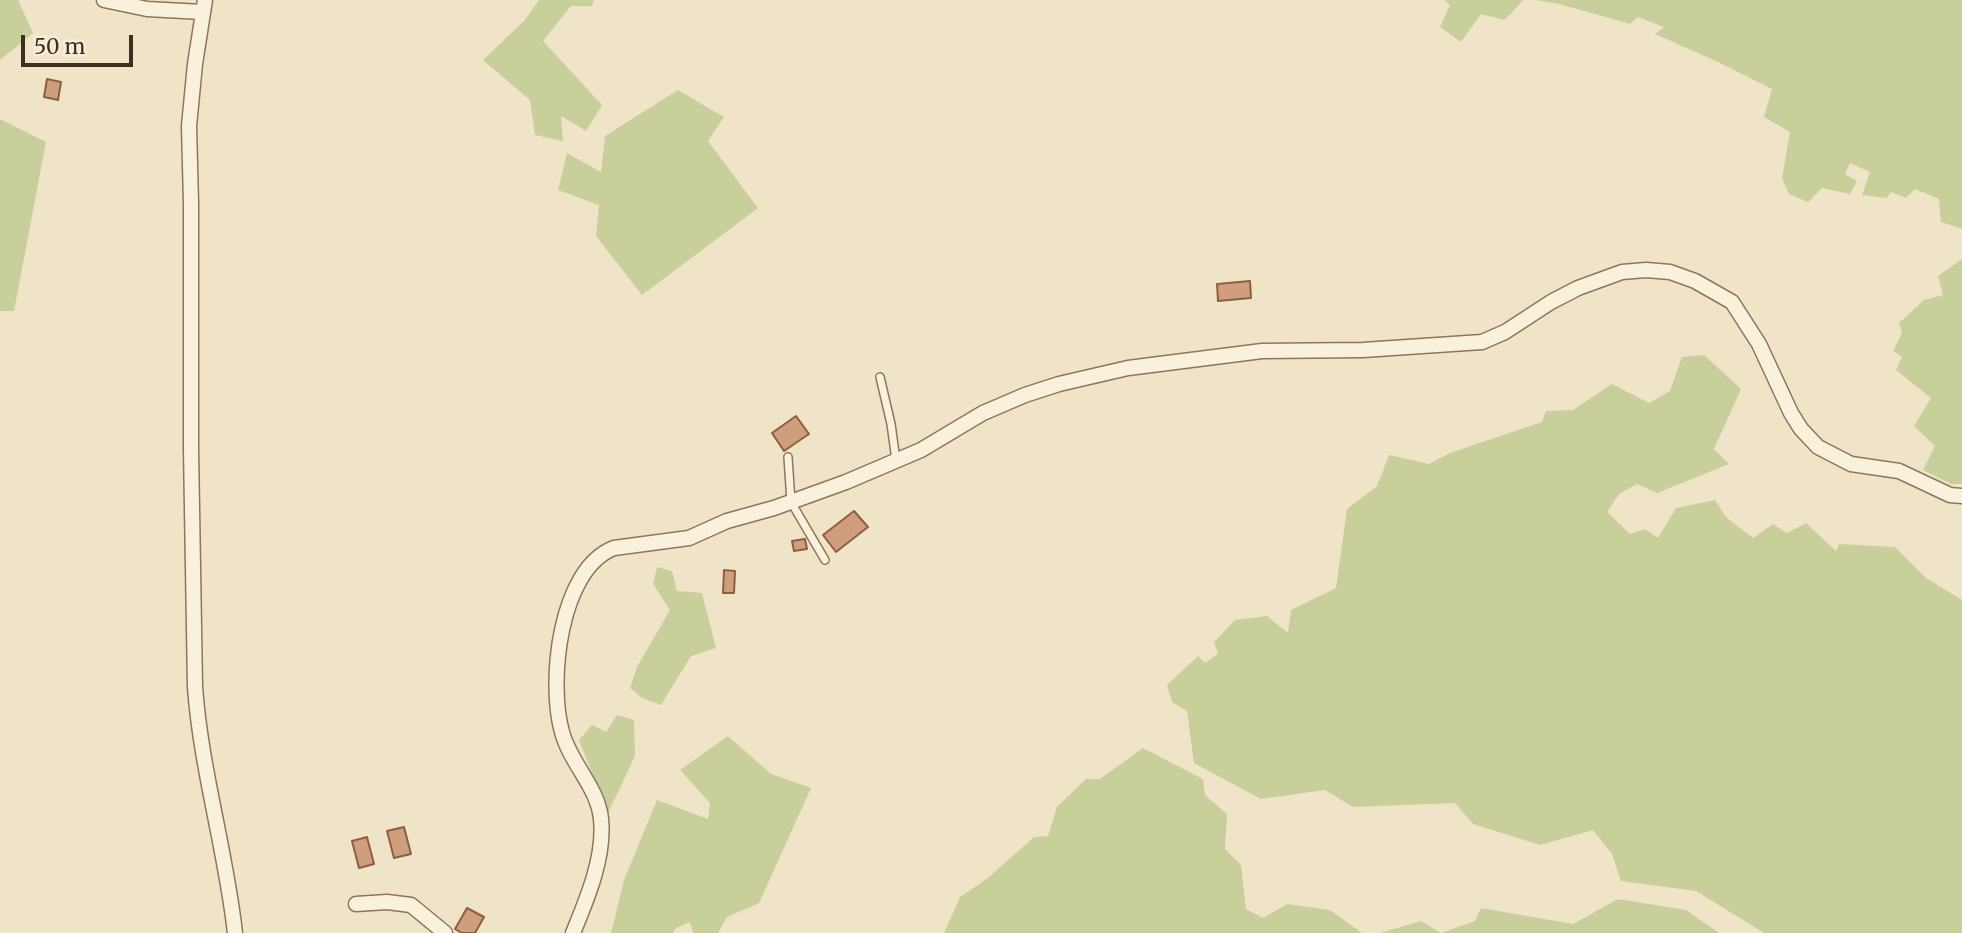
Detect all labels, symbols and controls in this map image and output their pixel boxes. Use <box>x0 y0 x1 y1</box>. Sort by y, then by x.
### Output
scale bar <box>24 21 136 65</box>
text: 50 m <box>34 33 85 60</box>

